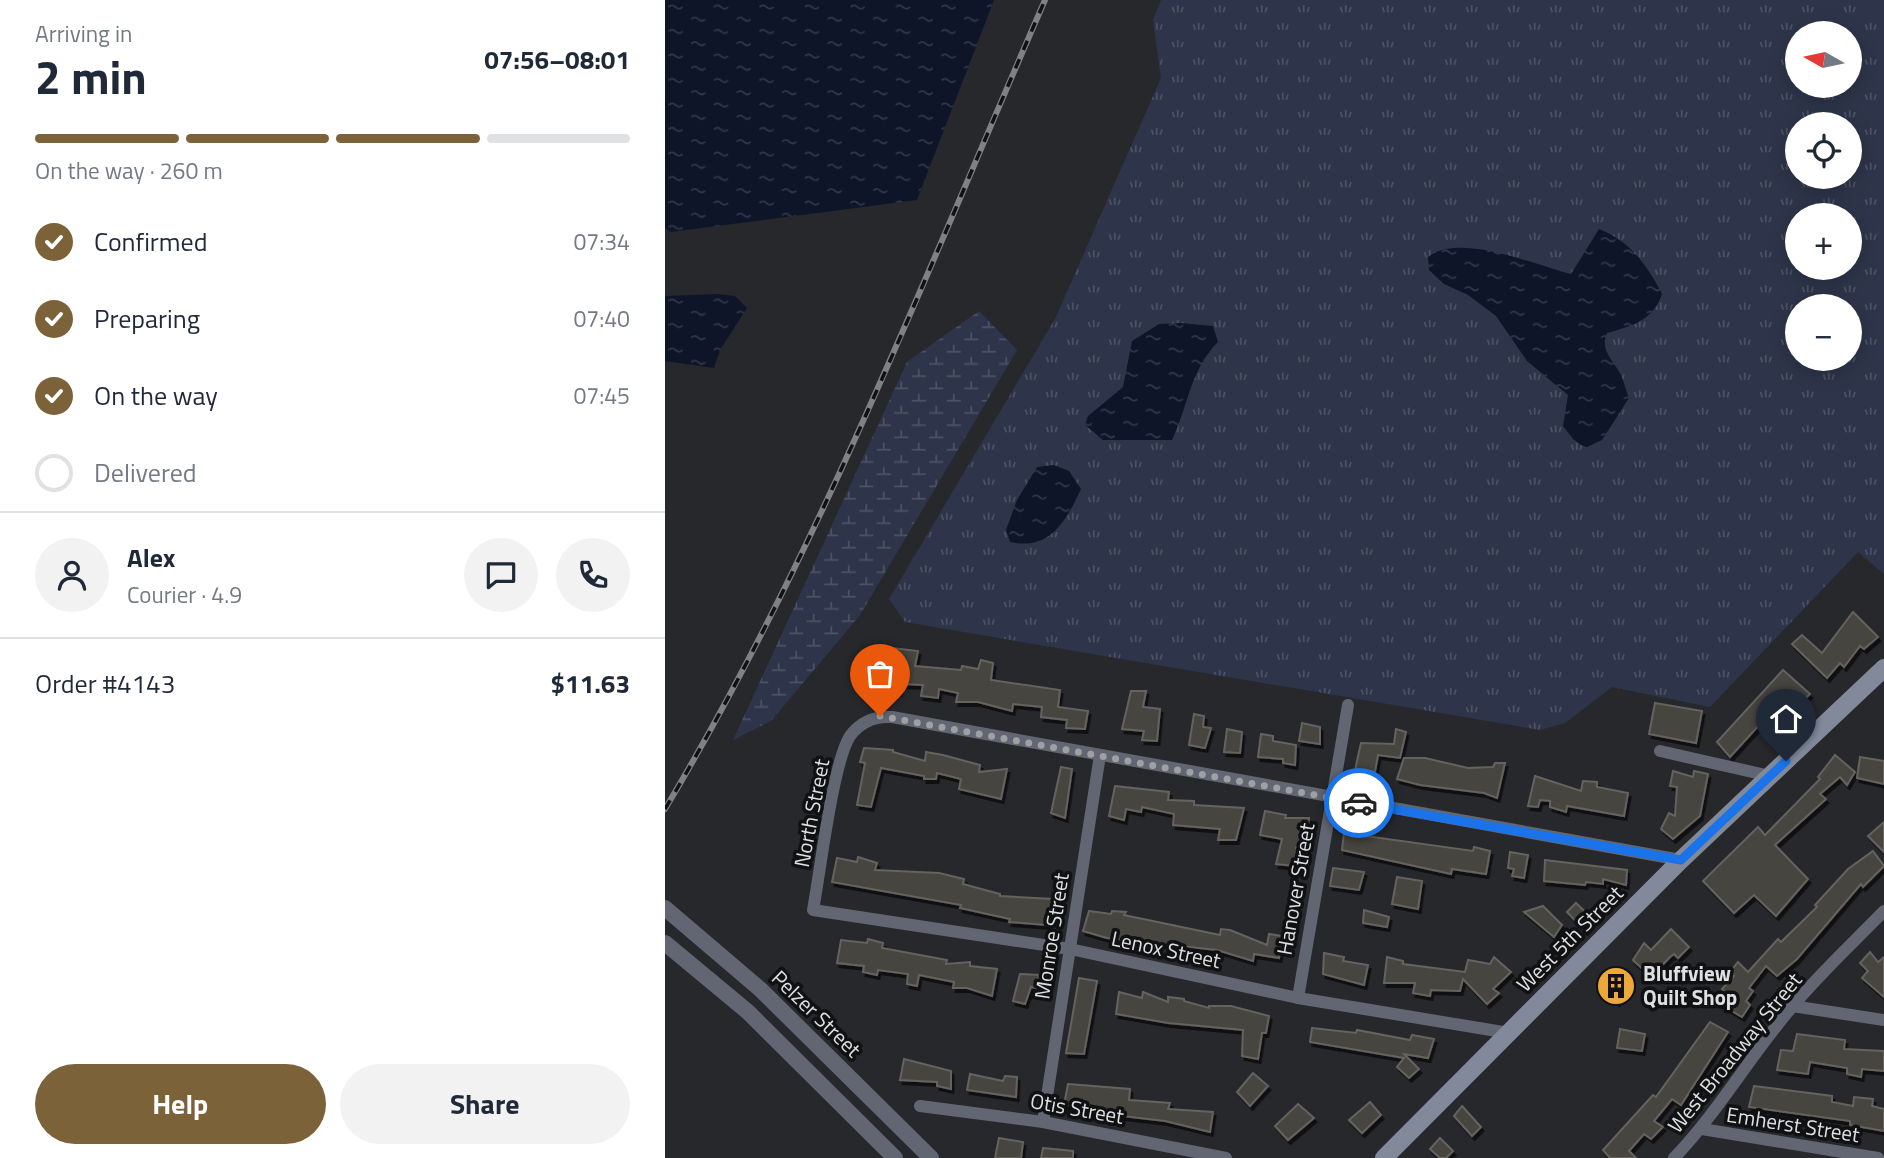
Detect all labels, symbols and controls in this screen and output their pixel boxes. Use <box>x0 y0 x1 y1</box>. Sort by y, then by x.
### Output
text: Arriving in <box>35 16 132 51</box>
north arrow <box>1785 21 1862 98</box>
map controls <box>1785 21 1862 371</box>
text: 07:56–08:01 <box>484 40 630 79</box>
text: 2 min <box>35 42 147 112</box>
button: locate <box>1785 112 1862 189</box>
text: On the way · 260 m <box>35 153 223 188</box>
button: + <box>1785 203 1862 280</box>
text: Confirmed <box>94 222 208 261</box>
icon: check <box>35 223 73 261</box>
text: 07:34 <box>573 224 630 259</box>
button: − <box>1785 294 1862 371</box>
text: Preparing <box>94 299 200 338</box>
icon: check <box>35 300 73 338</box>
text: 07:40 <box>573 301 630 336</box>
text: On the way <box>94 376 218 415</box>
icon: check <box>35 377 73 415</box>
text: 07:45 <box>573 378 630 413</box>
text: Delivered <box>94 453 197 492</box>
button: person <box>35 538 109 612</box>
text: Alex <box>127 538 175 577</box>
button: chat <box>464 538 538 612</box>
button: phone <box>556 538 630 612</box>
text: Courier · 4.9 <box>127 577 242 612</box>
pin <box>850 644 910 716</box>
icon: bag <box>861 655 899 693</box>
text: Order #4143 <box>35 664 175 703</box>
text: $11.63 <box>551 664 630 703</box>
pin <box>1756 689 1816 761</box>
icon: home <box>1767 700 1805 738</box>
street label: North Street <box>785 755 837 870</box>
courier <box>1324 768 1394 838</box>
icon: car <box>1340 784 1378 822</box>
street label: Hanover Street <box>1268 820 1322 957</box>
street label: Monroe Street <box>1025 870 1077 1001</box>
street label: West 5th Street <box>1509 877 1630 999</box>
street label: Lenox Street <box>1109 922 1224 976</box>
place label: Bluffview Quilt Shop <box>1643 957 1737 1013</box>
street label: Pelzer Street <box>765 962 869 1065</box>
building icon: Bluffview Quilt Shop <box>1595 965 1637 1007</box>
street label: West Broadway Street <box>1659 965 1809 1140</box>
button: Help <box>35 1064 326 1144</box>
button: Share <box>340 1064 630 1144</box>
street label: Otis Street <box>1028 1084 1127 1132</box>
street label: Emherst Street <box>1724 1098 1863 1150</box>

